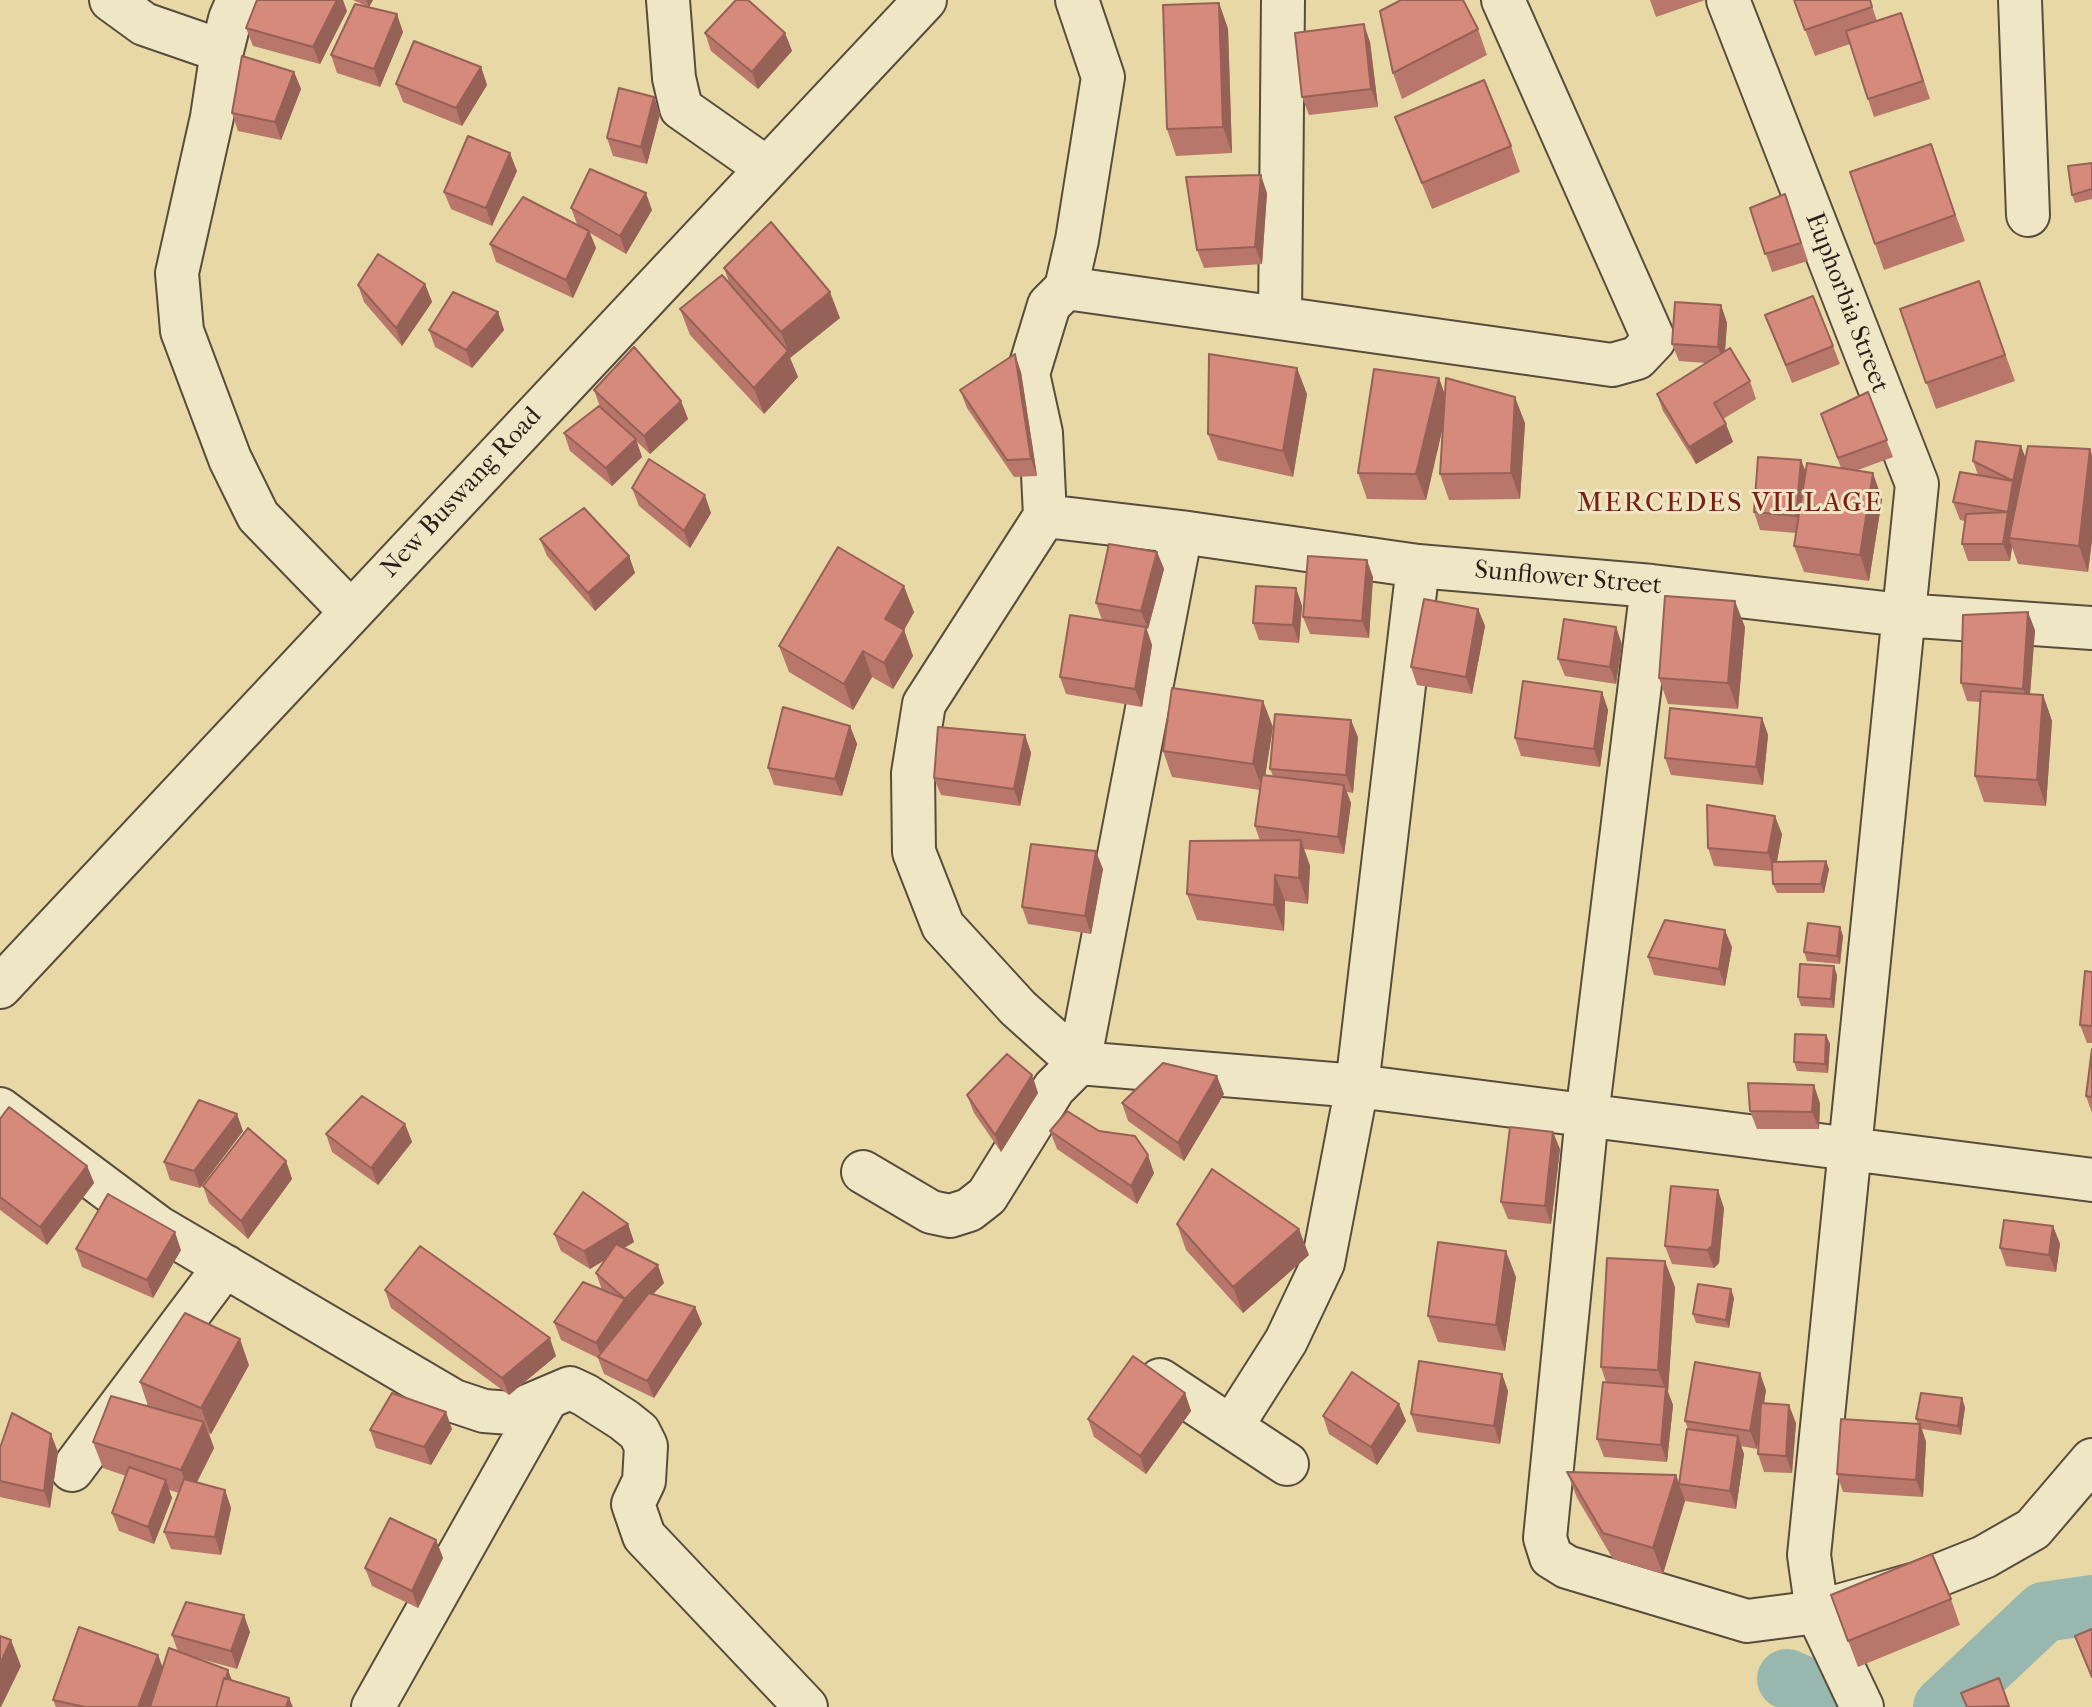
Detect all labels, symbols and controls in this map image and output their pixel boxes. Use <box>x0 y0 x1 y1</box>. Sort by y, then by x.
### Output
street label: Euphorbia Street <box>1797 209 1895 397</box>
street label: New Buswang Road <box>375 401 549 585</box>
district label: MERCEDES VILLAGE <box>1577 487 1883 521</box>
street label: Sunflower Street <box>1473 555 1663 603</box>

